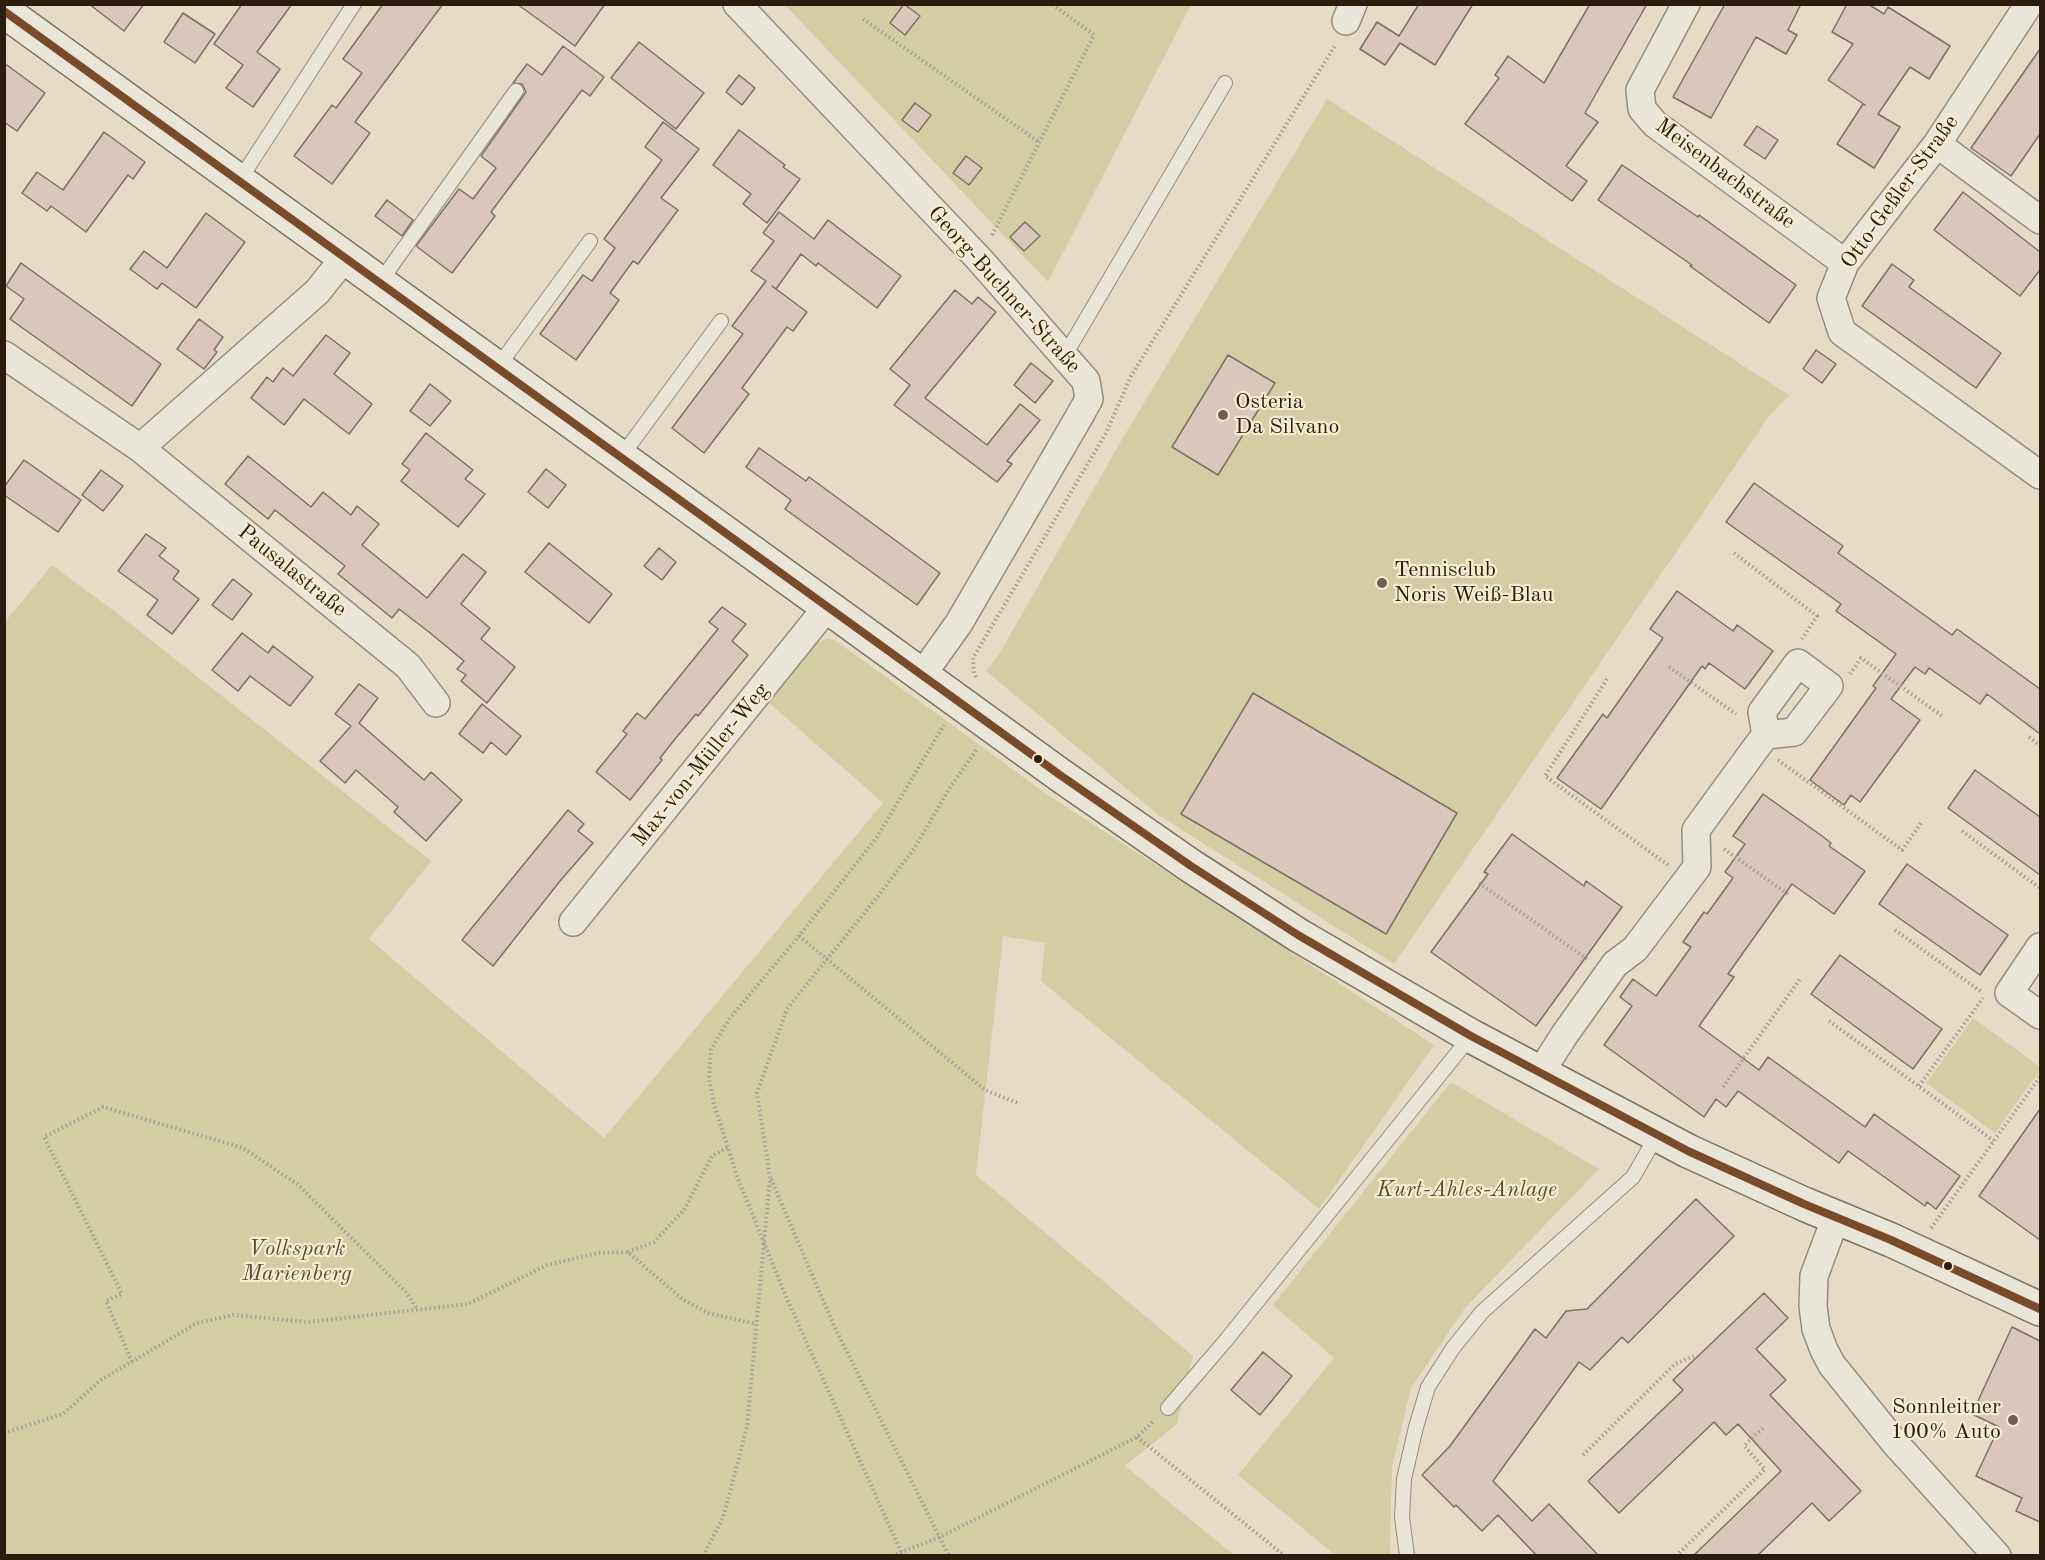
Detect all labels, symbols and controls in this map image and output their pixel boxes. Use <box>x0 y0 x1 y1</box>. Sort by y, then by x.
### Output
street label: Otto-Geßler-Straße <box>1835 110 1965 274</box>
street label: Meisenbachstraße <box>1650 113 1800 235</box>
street label: Georg-Buchner-Straße <box>922 201 1086 379</box>
place label: Osteria Da Silvano <box>1235 389 1339 440</box>
marker: Osteria Da Silvano <box>1216 408 1230 422</box>
street label: Pausalastraße <box>232 519 352 623</box>
place label: Tennisclub Noris Weiß-Blau <box>1394 557 1553 608</box>
marker: Tennisclub Noris Weiß-Blau <box>1375 576 1389 590</box>
street label: Max-von-Müller-Weg <box>627 678 775 852</box>
unlabelled marker <box>1032 753 1044 765</box>
park label: Kurt-Ahles-Anlage <box>1377 1177 1557 1203</box>
park label: Volkspark Marienberg <box>242 1236 352 1288</box>
unlabelled marker <box>1942 1260 1954 1272</box>
place label: Sonnleitner 100% Auto <box>1890 1394 2001 1446</box>
marker: Sonnleitner 100% Auto <box>2006 1413 2020 1427</box>

